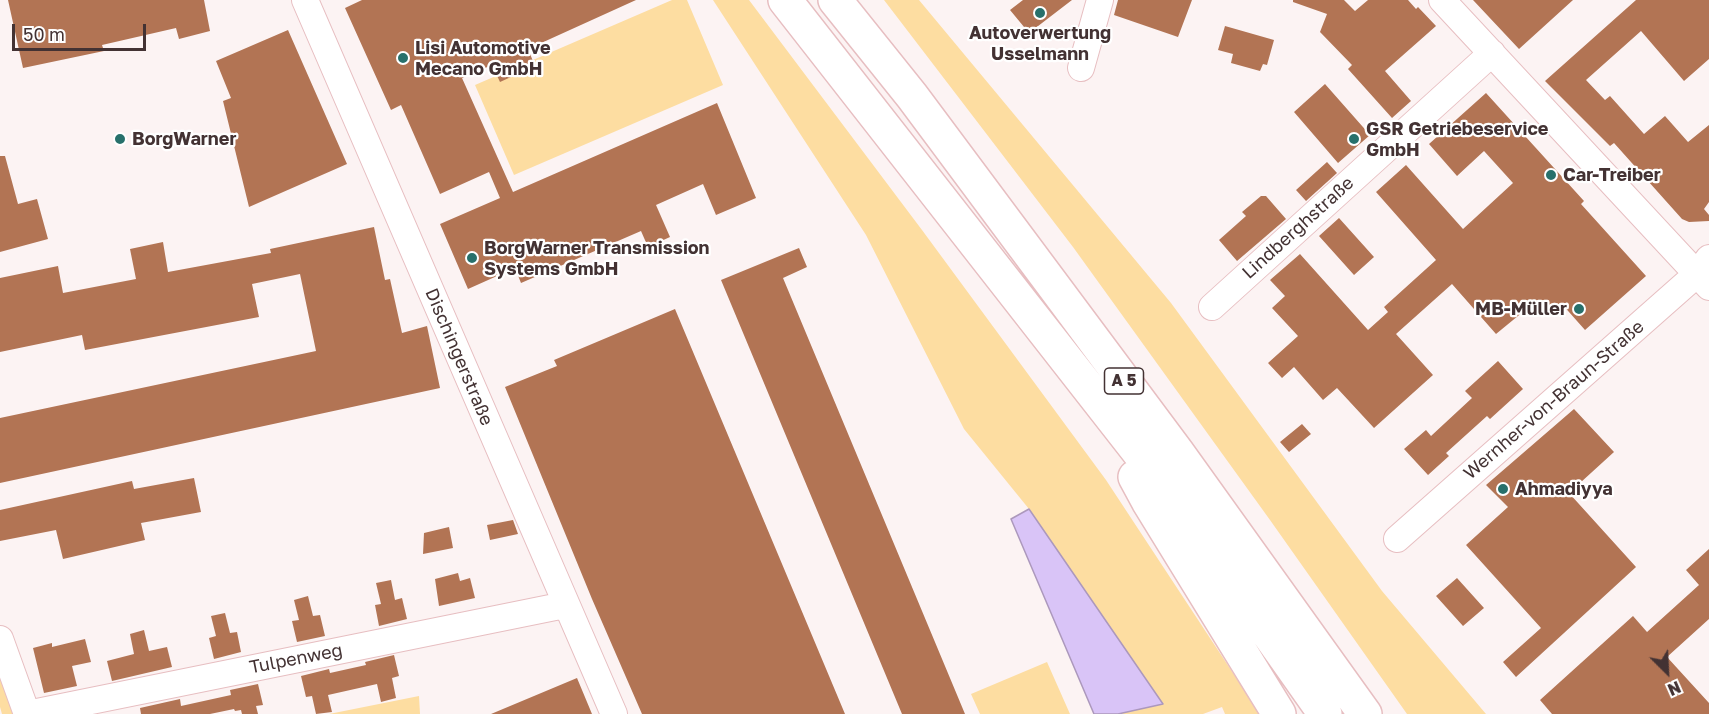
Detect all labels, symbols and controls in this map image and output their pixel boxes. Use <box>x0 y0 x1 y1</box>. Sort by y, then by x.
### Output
marker: Autoverwertung Usselmann <box>1033 6 1047 20</box>
scale bar <box>15 12 148 50</box>
place label: Autoverwertung Usselmann <box>969 22 1111 64</box>
text: 50 m <box>23 23 65 45</box>
place label: Lisi Automotive Mecano GmbH <box>415 37 551 80</box>
marker: Lisi Automotive Mecano GmbH <box>396 51 410 65</box>
place label: GSR Getriebeservice GmbH <box>1366 118 1548 160</box>
place label: BorgWarner <box>132 128 236 150</box>
marker: BorgWarner <box>113 132 127 146</box>
marker: GSR Getriebeservice GmbH <box>1347 132 1361 146</box>
place label: Car-Treiber <box>1563 164 1661 186</box>
marker: Car-Treiber <box>1544 168 1558 182</box>
street label: Lindberghstraße <box>1238 172 1358 284</box>
place label: BorgWarner Transmission Systems GmbH <box>484 237 710 280</box>
marker: BorgWarner Transmission Systems GmbH <box>465 251 479 265</box>
street label: Dischingerstraße <box>420 285 498 429</box>
place label: MB-Müller <box>1475 298 1567 320</box>
marker: MB-Müller <box>1572 302 1586 316</box>
street label: Wernher-von-Braun-Straße <box>1460 316 1648 484</box>
road number: A 5 <box>1104 368 1144 394</box>
place label: Ahmadiyya <box>1515 478 1613 500</box>
marker: Ahmadiyya <box>1496 482 1510 496</box>
street label: Tulpenweg <box>248 639 344 679</box>
north arrow <box>1637 642 1697 702</box>
text: N <box>1665 677 1684 700</box>

